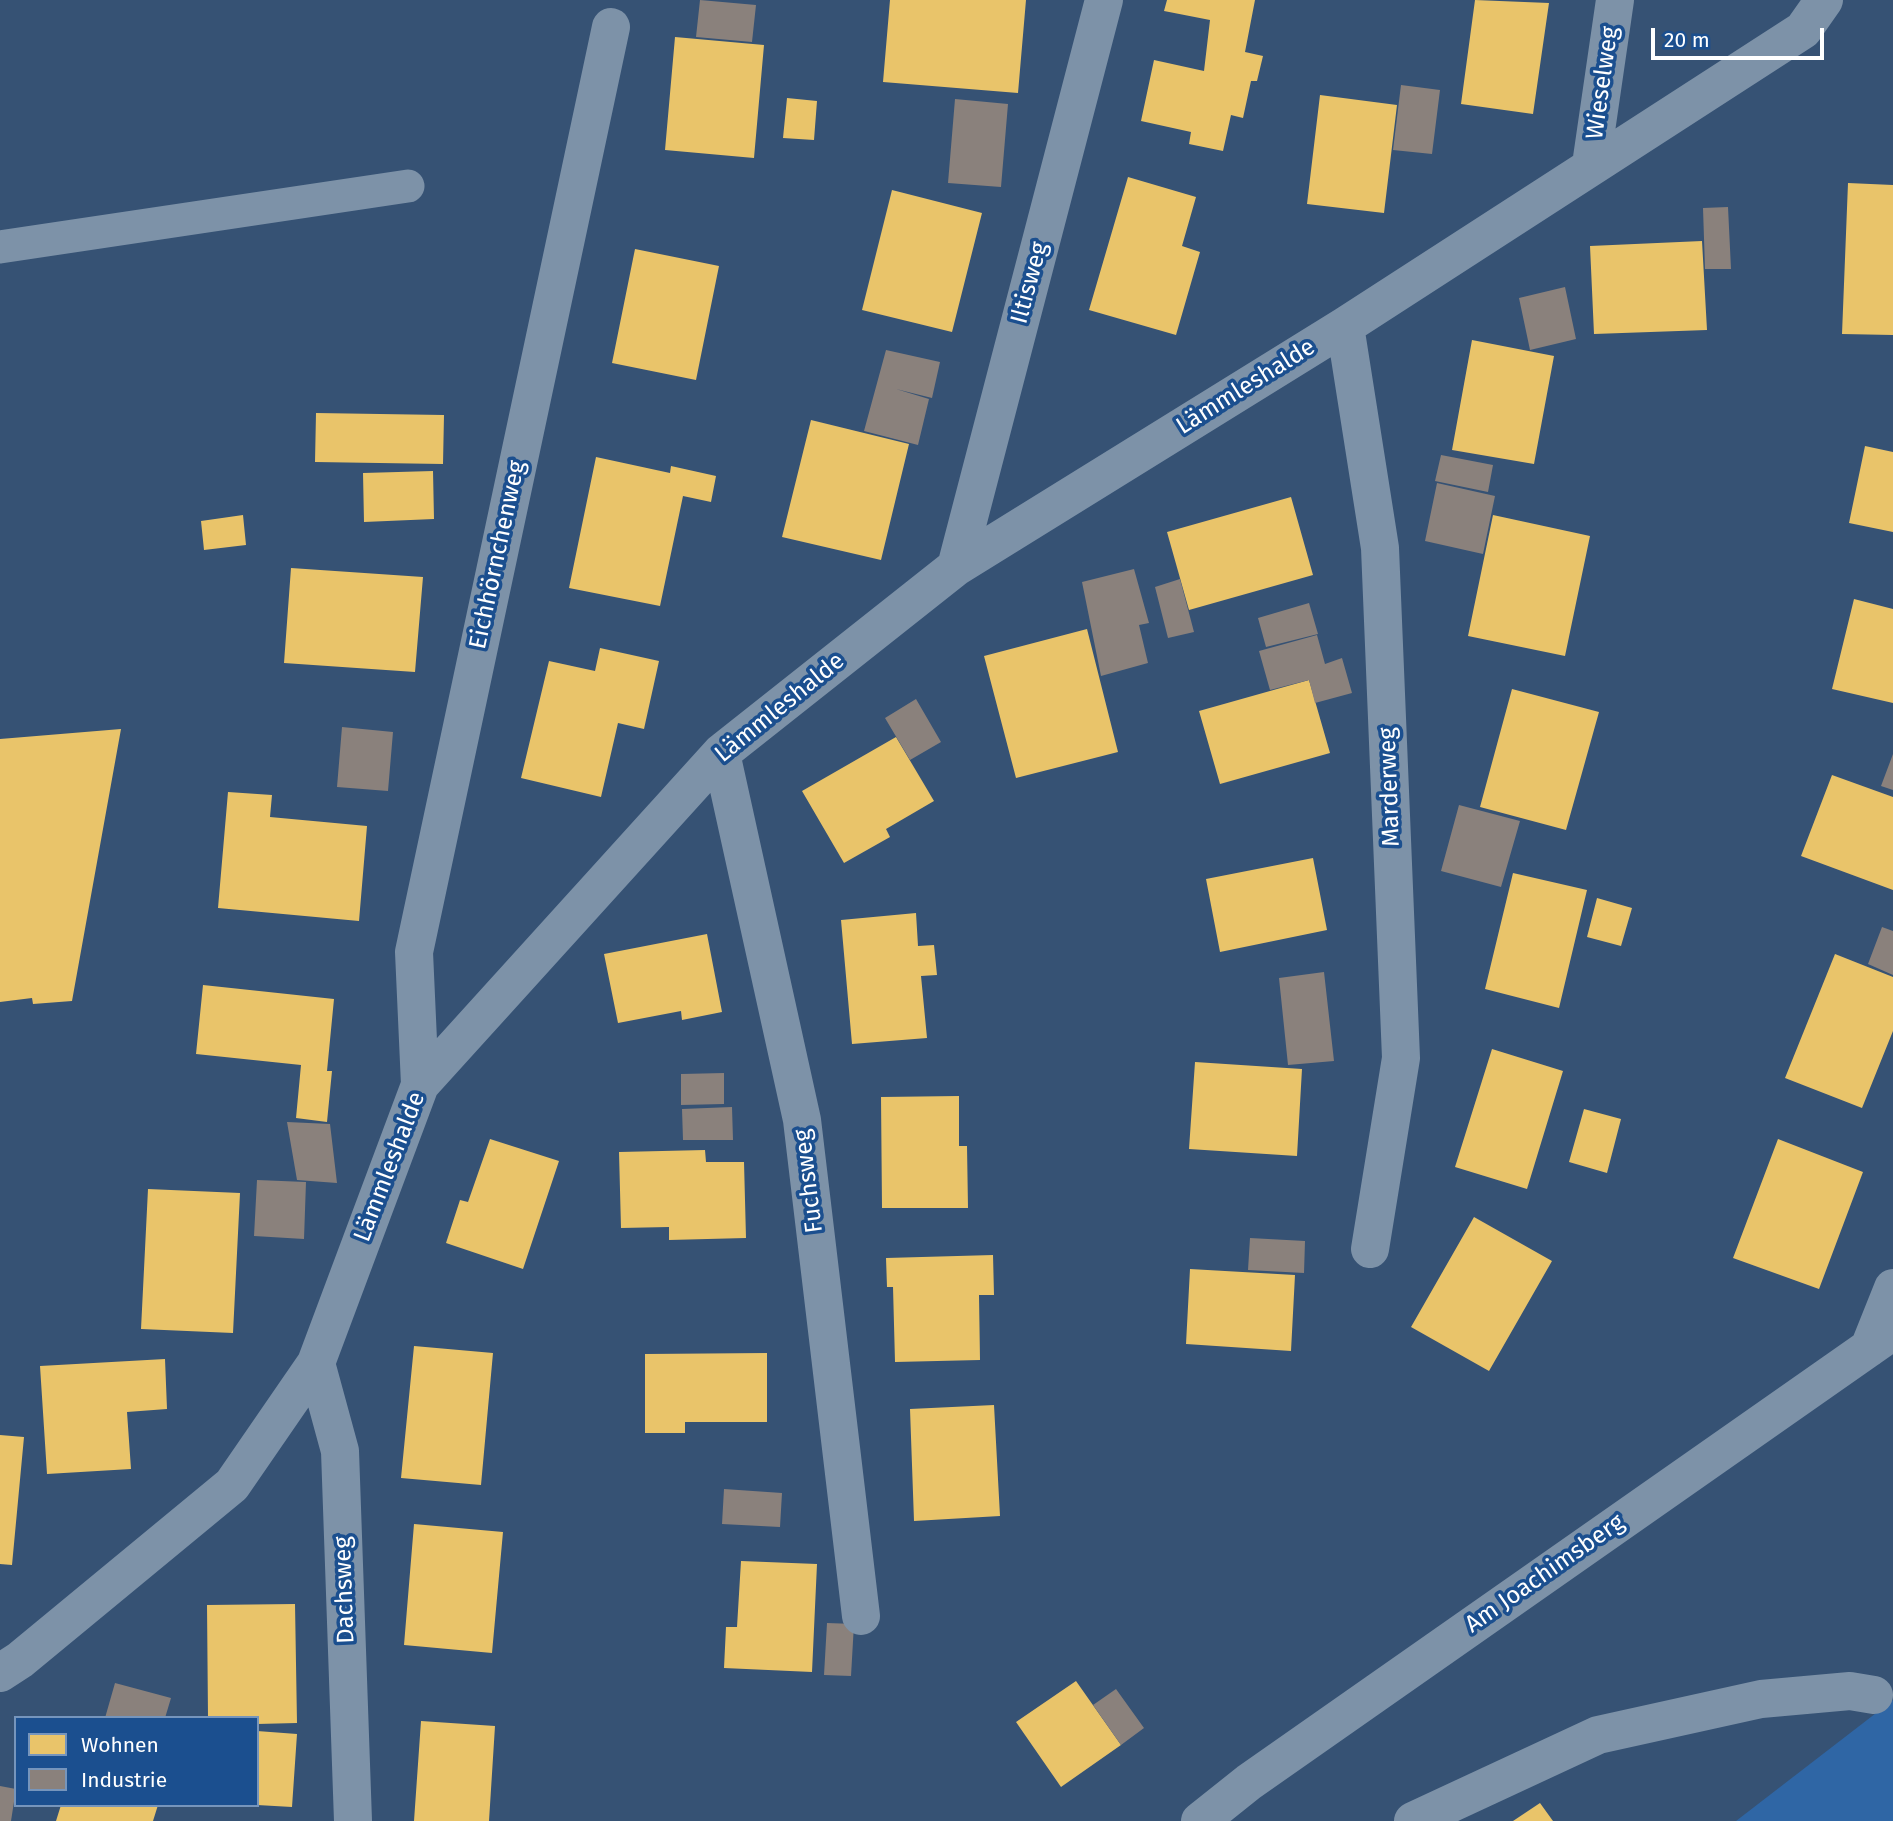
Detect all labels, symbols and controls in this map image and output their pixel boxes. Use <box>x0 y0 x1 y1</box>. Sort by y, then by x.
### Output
scale bar <box>1655 14 1828 58</box>
street label: Wieselweg <box>1581 25 1625 141</box>
text: 20 m <box>1664 27 1710 53</box>
street label: Iltisweg <box>1005 239 1055 327</box>
street label: Lämmleshalde <box>1171 333 1321 441</box>
street label: Eichhörnchenweg <box>464 458 532 652</box>
street label: Lämmleshalde <box>709 647 851 769</box>
street label: Marderweg <box>1374 727 1406 847</box>
street label: Lämmleshalde <box>348 1088 432 1246</box>
street label: Fuchsweg <box>788 1128 830 1234</box>
street label: Am Joachimsberg <box>1460 1508 1630 1640</box>
street label: Dachsweg <box>329 1536 361 1644</box>
legend <box>14 1716 259 1807</box>
text: Wohnen <box>81 1732 159 1758</box>
text: Industrie <box>81 1767 167 1793</box>

